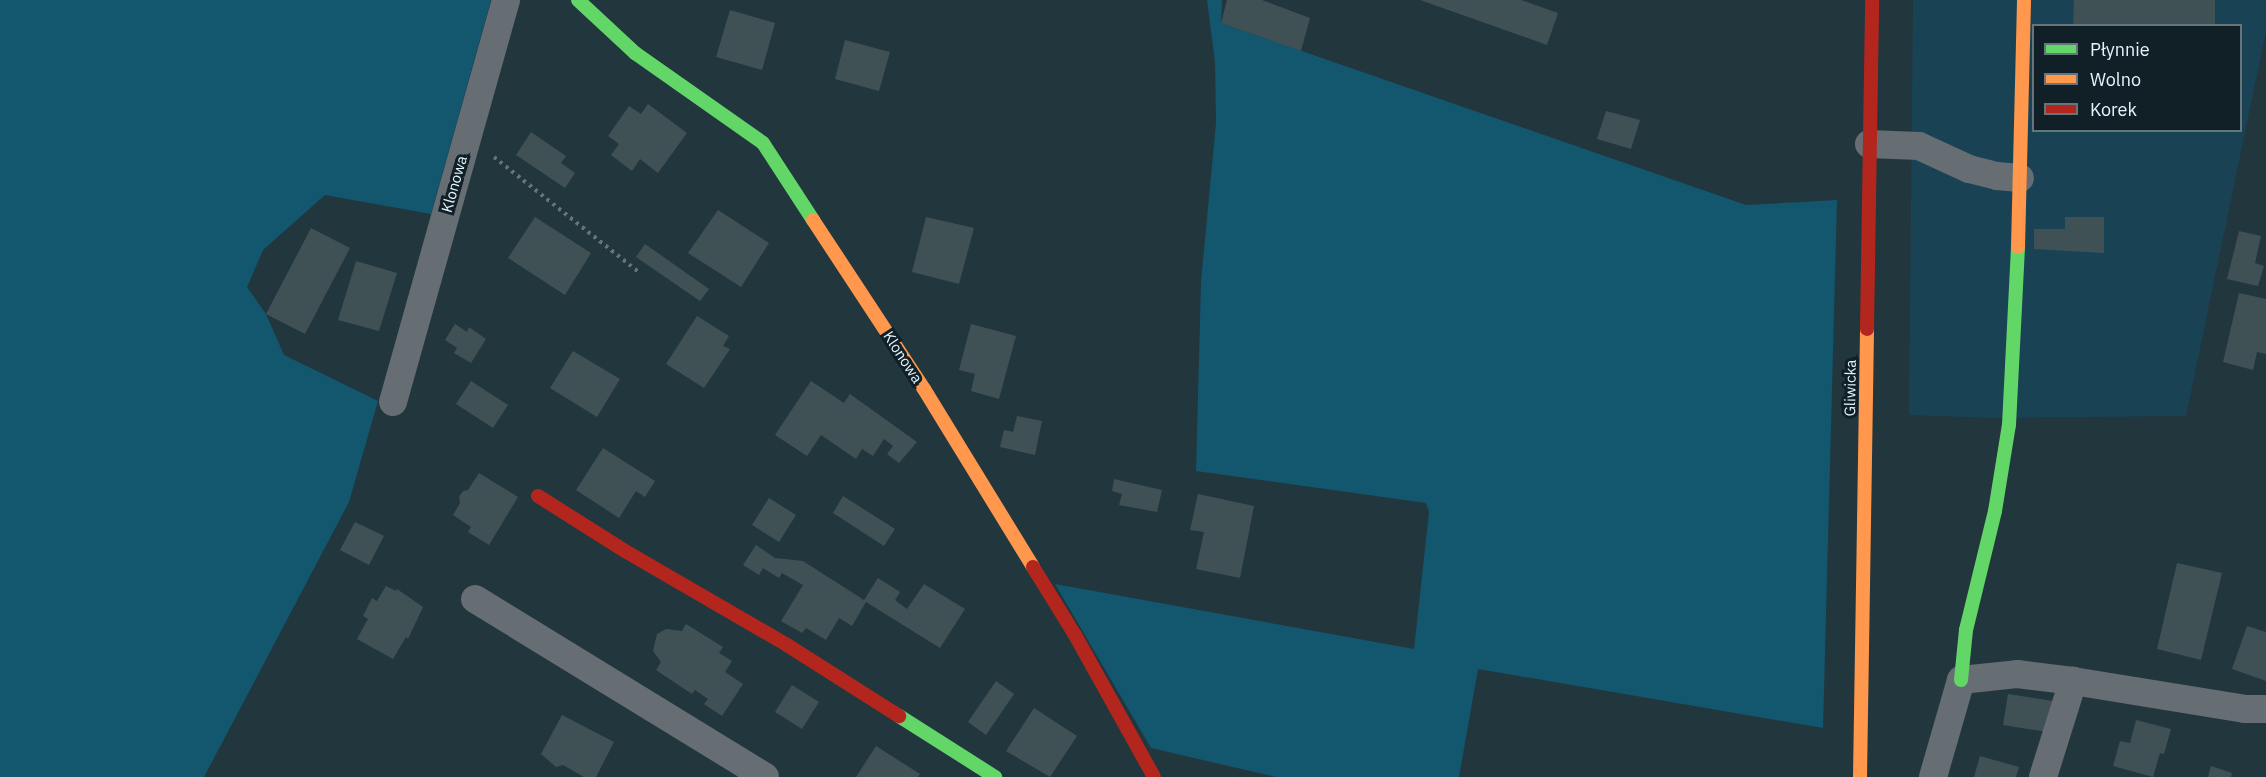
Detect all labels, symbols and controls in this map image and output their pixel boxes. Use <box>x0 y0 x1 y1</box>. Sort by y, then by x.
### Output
legend <box>2032 24 2242 132</box>
text: Płynnie <box>2090 38 2150 61</box>
text: Wolno <box>2090 68 2141 91</box>
text: Korek <box>2090 98 2137 121</box>
street label: Klonowa <box>437 154 471 214</box>
street label: Klonowa <box>880 328 926 386</box>
street label: Gliwicka <box>1841 359 1859 417</box>

